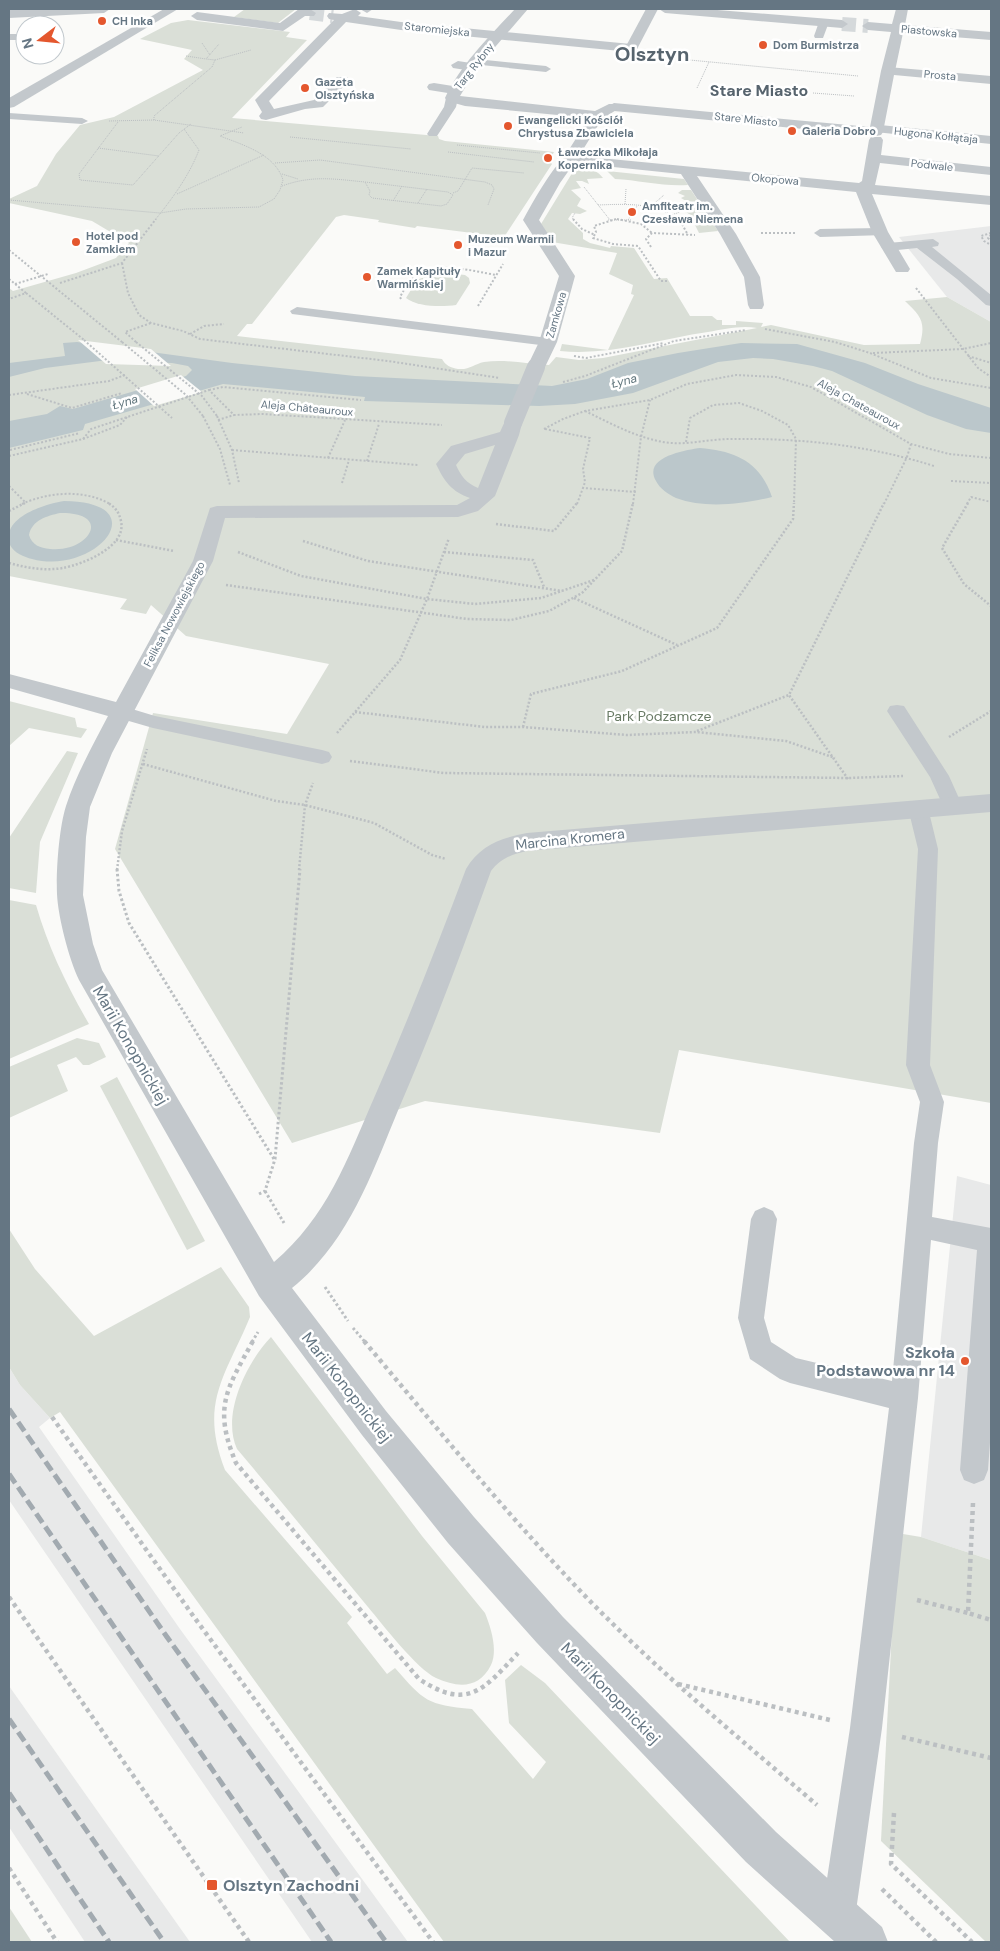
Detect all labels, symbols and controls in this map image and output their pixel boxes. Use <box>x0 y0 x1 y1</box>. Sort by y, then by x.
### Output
place label: CH Inka <box>112 14 153 28</box>
north arrow <box>15 15 65 65</box>
marker: CH Inka <box>96 15 108 27</box>
street label: Staromiejska <box>404 19 470 39</box>
street label: Piastowska <box>900 22 958 40</box>
text: N <box>17 36 38 51</box>
place label: Dom Burmistrza <box>773 38 859 52</box>
marker: Dom Burmistrza <box>757 39 769 51</box>
street label: Targ Rybny <box>451 40 497 92</box>
district label: Olsztyn <box>615 41 689 67</box>
street label: Prosta <box>923 67 957 83</box>
place label: Gazeta Olsztyńska <box>315 75 374 102</box>
district label: Stare Miasto <box>710 80 808 101</box>
marker: Gazeta Olsztyńska <box>299 82 311 94</box>
street label: Stare Miasto <box>714 109 778 129</box>
place label: Ewangelicki Kościół Chrystusa Zbawiciela <box>518 113 634 140</box>
marker: Ewangelicki Kościół Chrystusa Zbawiciela <box>502 120 514 132</box>
place label: Galeria Dobro <box>802 124 876 138</box>
street label: Hugona Kołłątaja <box>893 124 979 146</box>
marker: Galeria Dobro <box>786 125 798 137</box>
place label: Ławeczka Mikołaja Kopernika <box>558 145 658 172</box>
marker: Ławeczka Mikołaja Kopernika <box>542 152 554 164</box>
street label: Podwale <box>910 156 954 174</box>
street label: Okopowa <box>751 170 799 188</box>
place label: Amfiteatr im. Czesława Niemena <box>642 199 743 226</box>
marker: Amfiteatr im. Czesława Niemena <box>626 206 638 218</box>
place label: Hotel pod Zamkiem <box>86 229 138 256</box>
place label: Muzeum Warmii i Mazur <box>468 232 554 259</box>
marker: Hotel pod Zamkiem <box>70 236 82 248</box>
marker: Muzeum Warmii i Mazur <box>452 239 464 251</box>
place label: Zamek Kapituły Warmińskiej <box>377 264 461 291</box>
marker: Zamek Kapituły Warmińskiej <box>361 271 373 283</box>
street label: Zamkowa <box>543 290 569 340</box>
water label: Łyna <box>609 370 639 392</box>
street label: Aleja Chateauroux <box>815 375 903 433</box>
water label: Łyna <box>110 391 140 413</box>
street label: Aleja Châteauroux <box>260 397 354 419</box>
street label: Feliksa Nowowiejskiego <box>140 559 208 669</box>
park label: Park Podzamcze <box>606 707 712 725</box>
street label: Marcina Kromera <box>515 824 625 854</box>
street label: Marii Konopnickiej <box>88 982 173 1109</box>
street label: Marii Konopnickiej <box>297 1328 396 1447</box>
place label: Szkoła Podstawowa nr 14 <box>816 1342 955 1381</box>
marker: Szkoła Podstawowa nr 14 <box>959 1355 971 1367</box>
street label: Marii Konopnickiej <box>557 1638 665 1749</box>
place label: Olsztyn Zachodni <box>223 1875 359 1896</box>
marker: Olsztyn Zachodni <box>205 1878 219 1892</box>

